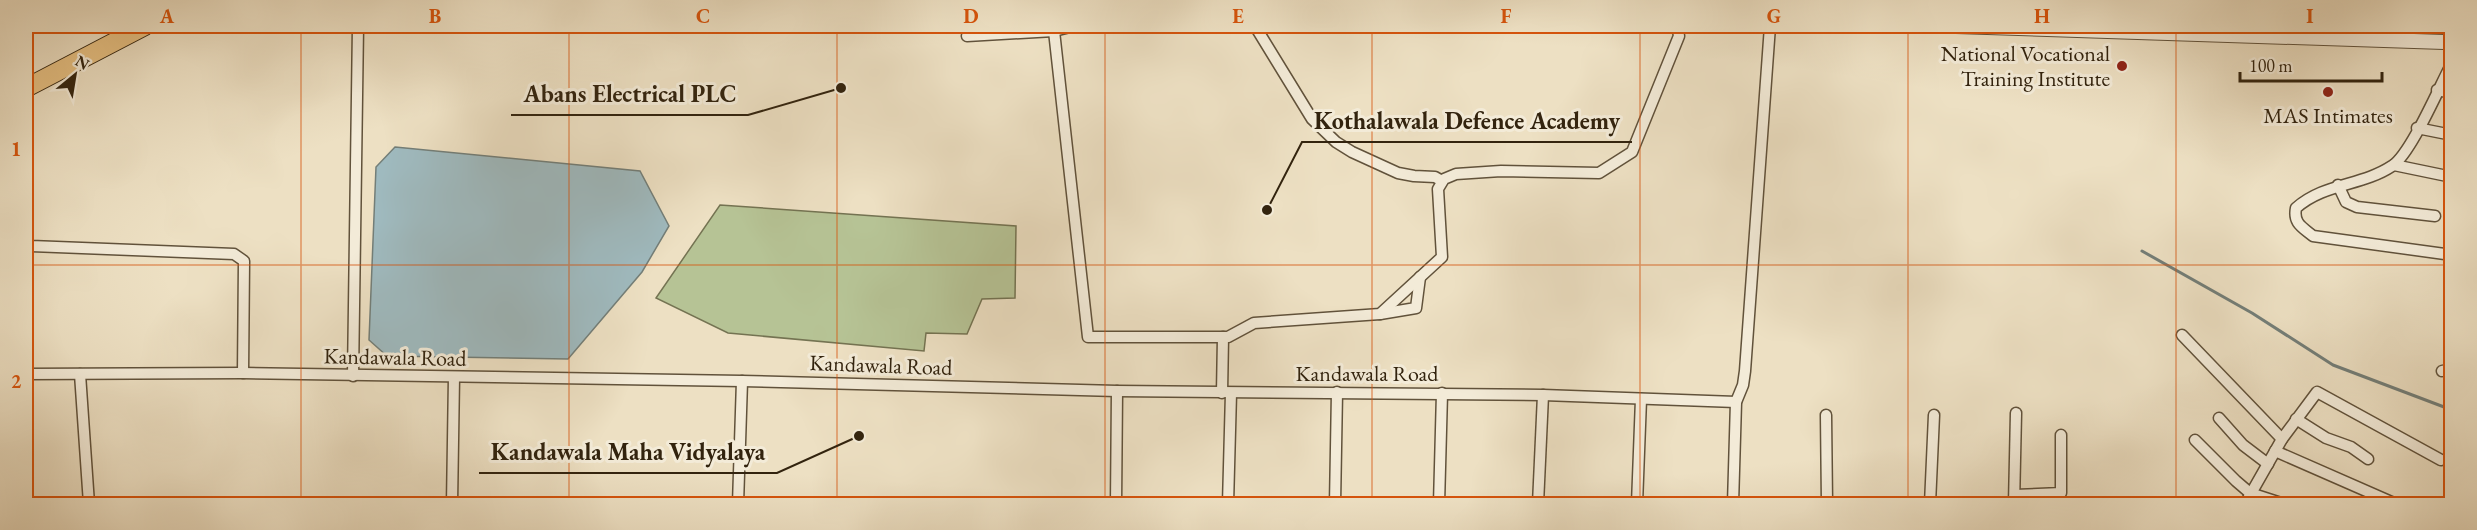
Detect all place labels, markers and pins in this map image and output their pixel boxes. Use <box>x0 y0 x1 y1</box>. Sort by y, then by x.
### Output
place label: National Vocational Training Institute <box>1941 39 2110 93</box>
marker: National Vocational Training Institute <box>2115 59 2129 73</box>
callout: Abans Electrical PLC <box>511 73 748 115</box>
marker: MAS Intimates <box>2321 85 2335 99</box>
callout: Kothalawala Defence Academy <box>1302 100 1632 142</box>
place label: MAS Intimates <box>2263 101 2393 130</box>
callout: Kandawala Maha Vidyalaya <box>479 431 777 473</box>

